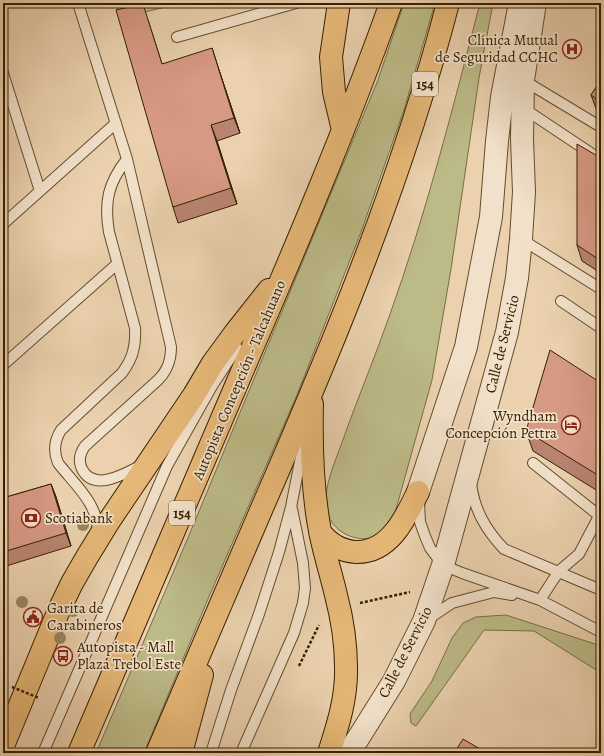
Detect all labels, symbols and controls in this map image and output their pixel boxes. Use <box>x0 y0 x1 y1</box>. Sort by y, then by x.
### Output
place label: Clínica Mutual de Seguridad CCHC <box>435 30 558 67</box>
hospital icon: Clínica Mutual de Seguridad CCHC <box>561 38 583 60</box>
road number: 154 <box>412 72 438 96</box>
street label: Autopista Concepción - Talcahuano <box>187 277 290 484</box>
street label: Calle de Servicio <box>480 293 524 395</box>
place label: Wyndham Concepción Pettra <box>445 406 558 443</box>
hotel icon: Wyndham Concepción Pettra <box>560 414 582 436</box>
road number: 154 <box>169 501 195 525</box>
bank icon: Scotiabank <box>20 507 42 529</box>
place label: Scotiabank <box>45 508 113 528</box>
place label: Garita de Carabineros <box>47 598 122 635</box>
street label: Calle de Servicio <box>373 603 437 701</box>
public building icon: Garita de Carabineros <box>22 606 44 628</box>
place label: Autopista - Mall Plaza Trebol Este <box>76 637 181 674</box>
bus stop icon: Autopista - Mall Plaza Trebol Este <box>52 645 74 667</box>

